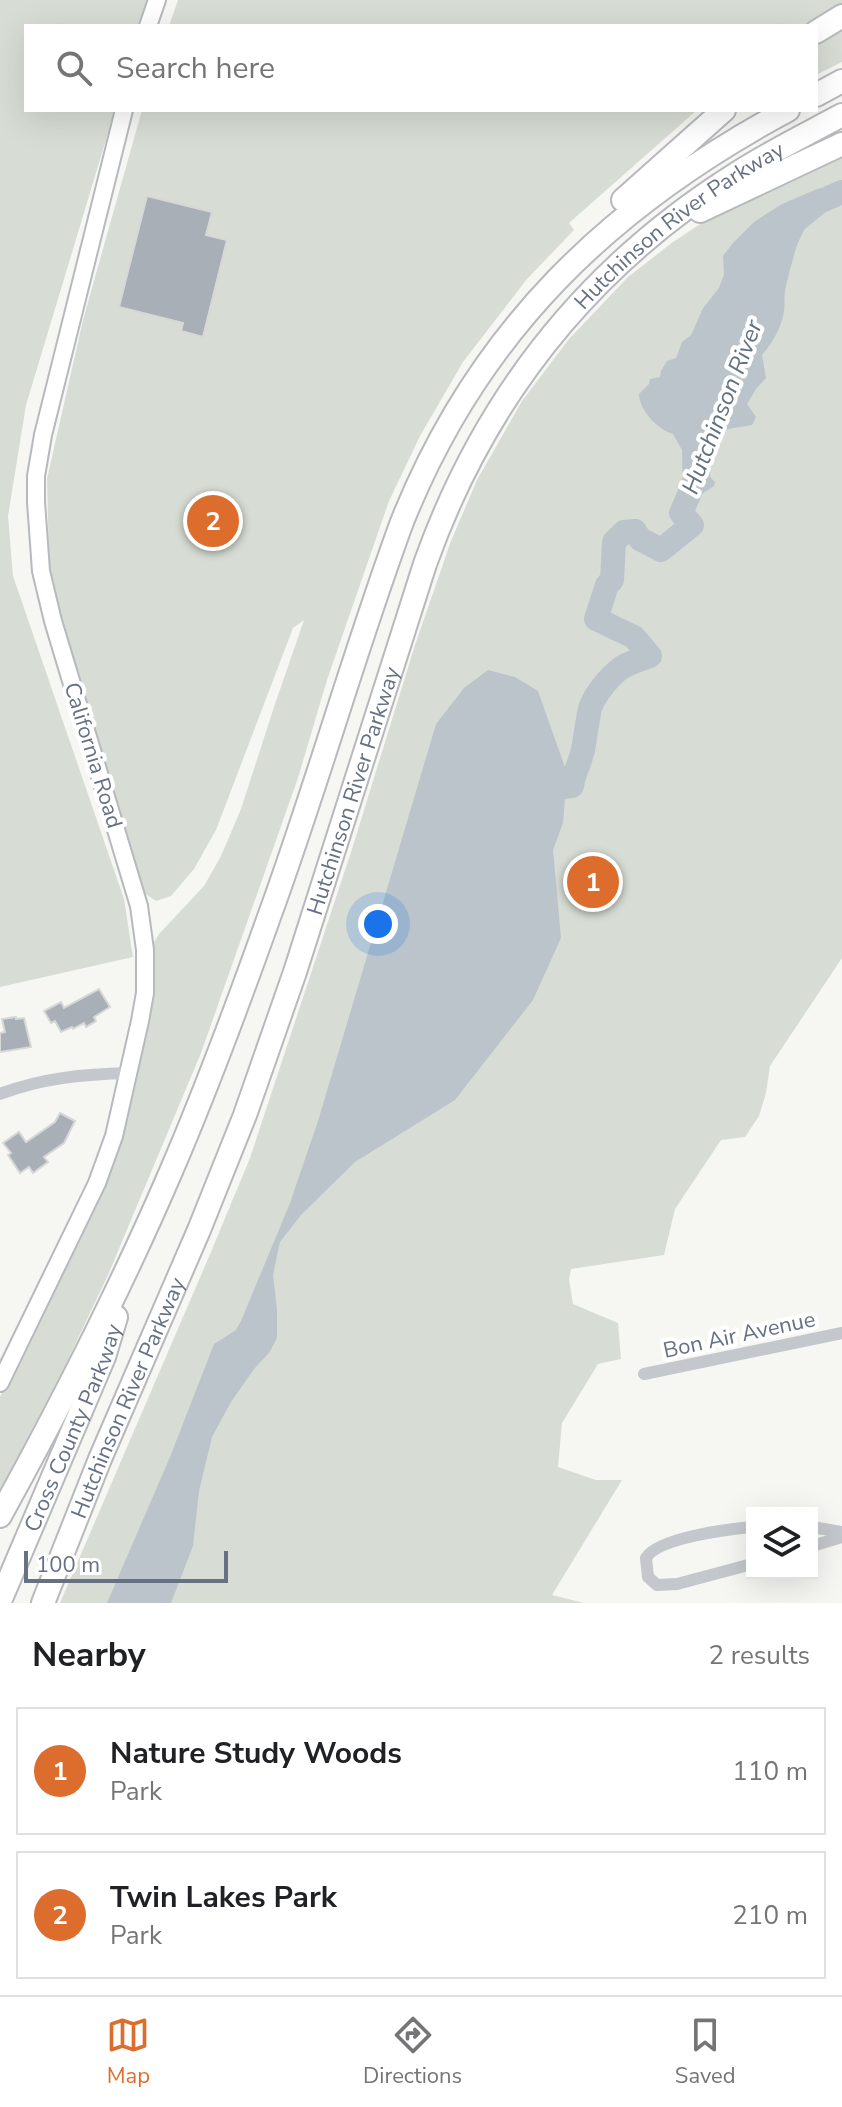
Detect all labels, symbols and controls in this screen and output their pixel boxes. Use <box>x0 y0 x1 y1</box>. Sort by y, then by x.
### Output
search box <box>24 24 818 112</box>
icon: search <box>52 46 96 90</box>
text: Search here <box>116 48 275 89</box>
street label: Hutchinson River Parkway <box>568 135 790 316</box>
water label: Hutchinson River <box>674 314 770 499</box>
pin: 2 <box>187 491 239 551</box>
street label: Hutchinson River Parkway <box>300 662 408 919</box>
street label: California Road <box>57 679 129 832</box>
pin: 1 <box>567 852 619 912</box>
your location <box>358 904 398 944</box>
street label: Hutchinson River Parkway <box>64 1272 193 1523</box>
street label: Bon Air Avenue <box>660 1304 818 1366</box>
street label: Cross County Parkway <box>17 1320 129 1537</box>
map controls <box>746 1507 818 1579</box>
button: layers <box>746 1507 818 1579</box>
scale bar <box>24 1547 228 1583</box>
text: 100 m <box>36 1550 100 1580</box>
text: Nearby <box>32 1632 146 1678</box>
text: 2 results <box>709 1638 810 1673</box>
text: Nature Study Woods <box>110 1733 402 1774</box>
text: 1 <box>52 1754 68 1789</box>
text: 110 m <box>732 1754 808 1789</box>
text: Park <box>110 1774 162 1809</box>
text: Twin Lakes Park <box>110 1877 337 1918</box>
text: 2 <box>52 1898 68 1933</box>
text: 210 m <box>732 1898 808 1933</box>
text: Park <box>110 1918 162 1953</box>
tab: Map <box>106 2013 150 2091</box>
tab: Directions <box>363 2013 462 2091</box>
tab: Saved <box>675 2013 736 2091</box>

